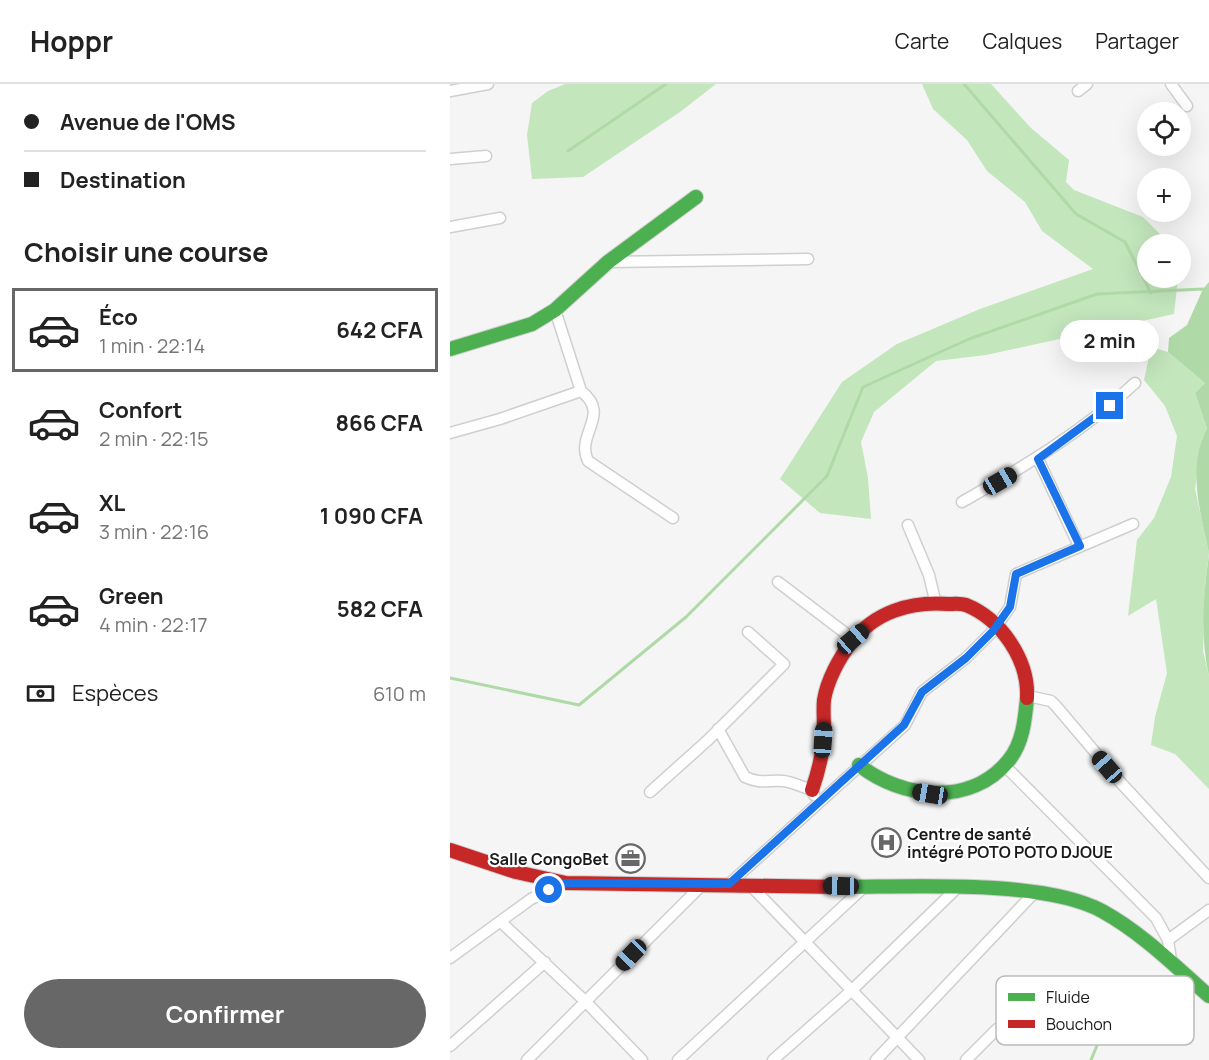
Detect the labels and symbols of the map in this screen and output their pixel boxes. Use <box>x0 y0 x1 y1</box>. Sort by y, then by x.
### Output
callout: 2 min <box>1060 319 1160 361</box>
route end <box>1096 392 1123 419</box>
car <box>980 464 1020 498</box>
car <box>834 620 872 658</box>
car <box>813 721 833 759</box>
car <box>1088 748 1126 786</box>
car <box>911 782 949 806</box>
place label: Centre de santé intégré POTO POTO DJOUE <box>907 823 1113 863</box>
hospital icon: Centre de santé intégré POTO POTO DJOUE <box>870 827 902 859</box>
office icon: Salle CongoBet <box>614 843 646 875</box>
place label: Salle CongoBet <box>489 848 609 870</box>
route start <box>535 876 562 903</box>
car <box>823 877 859 895</box>
car <box>612 936 650 974</box>
legend <box>996 976 1194 1045</box>
text: Fluide <box>1046 986 1090 1008</box>
text: Bouchon <box>1046 1013 1112 1035</box>

